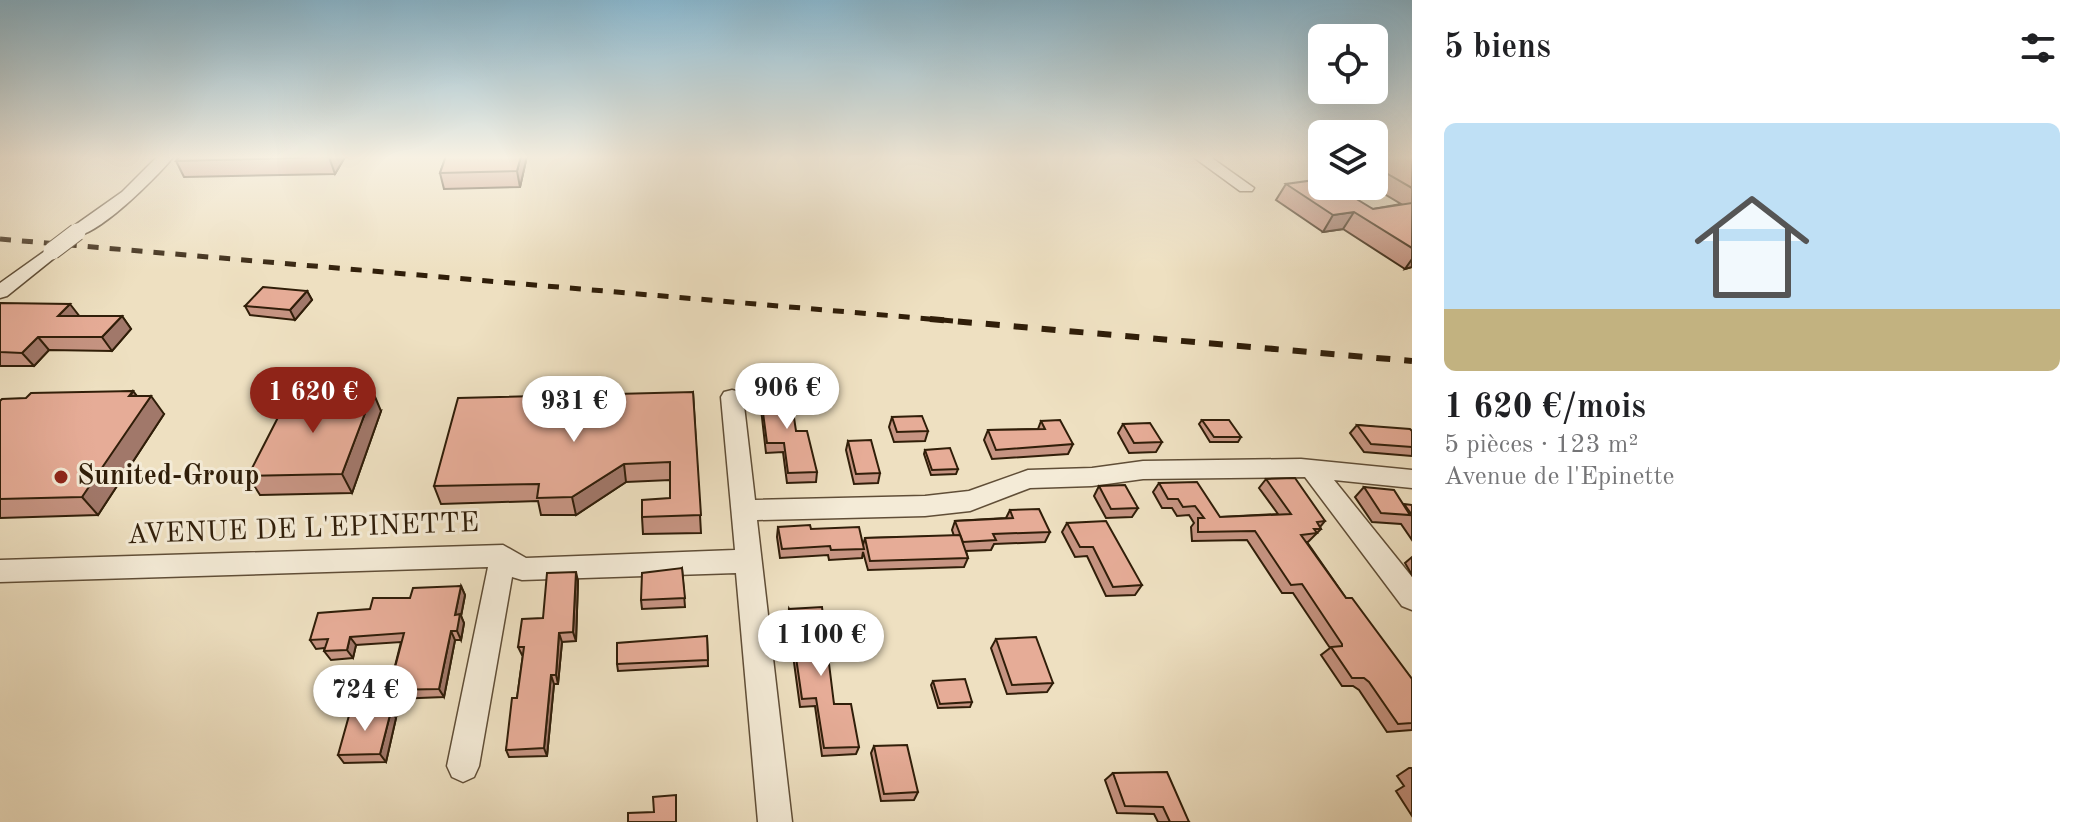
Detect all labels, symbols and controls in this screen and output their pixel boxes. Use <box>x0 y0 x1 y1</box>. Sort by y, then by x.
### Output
map controls <box>1308 24 1388 200</box>
button: locate <box>1308 24 1388 104</box>
icon: filters <box>2016 26 2060 70</box>
text: 5 biens <box>1444 31 1551 65</box>
button: layers <box>1308 120 1388 200</box>
icon: home <box>1680 175 1824 319</box>
pin: 906 € <box>731 363 843 431</box>
pin: 1 620 € <box>239 367 387 435</box>
pin: 931 € <box>518 376 630 444</box>
text: 906 € <box>753 376 821 402</box>
text: 1 620 € <box>268 380 358 406</box>
text: 931 € <box>540 389 608 415</box>
text: 1 620 €/mois <box>1444 391 1646 425</box>
text: 5 pièces · 123 m² <box>1444 432 1638 458</box>
place label: Sunited-Group <box>77 463 260 491</box>
text: Avenue de l'Epinette <box>1444 464 1675 490</box>
marker: Sunited-Group <box>52 468 70 486</box>
street label: AVENUE DE L'EPINETTE <box>126 510 480 550</box>
pin: 1 100 € <box>747 610 895 678</box>
text: 1 100 € <box>776 623 866 649</box>
pin: 724 € <box>309 665 421 733</box>
text: 724 € <box>331 678 399 704</box>

